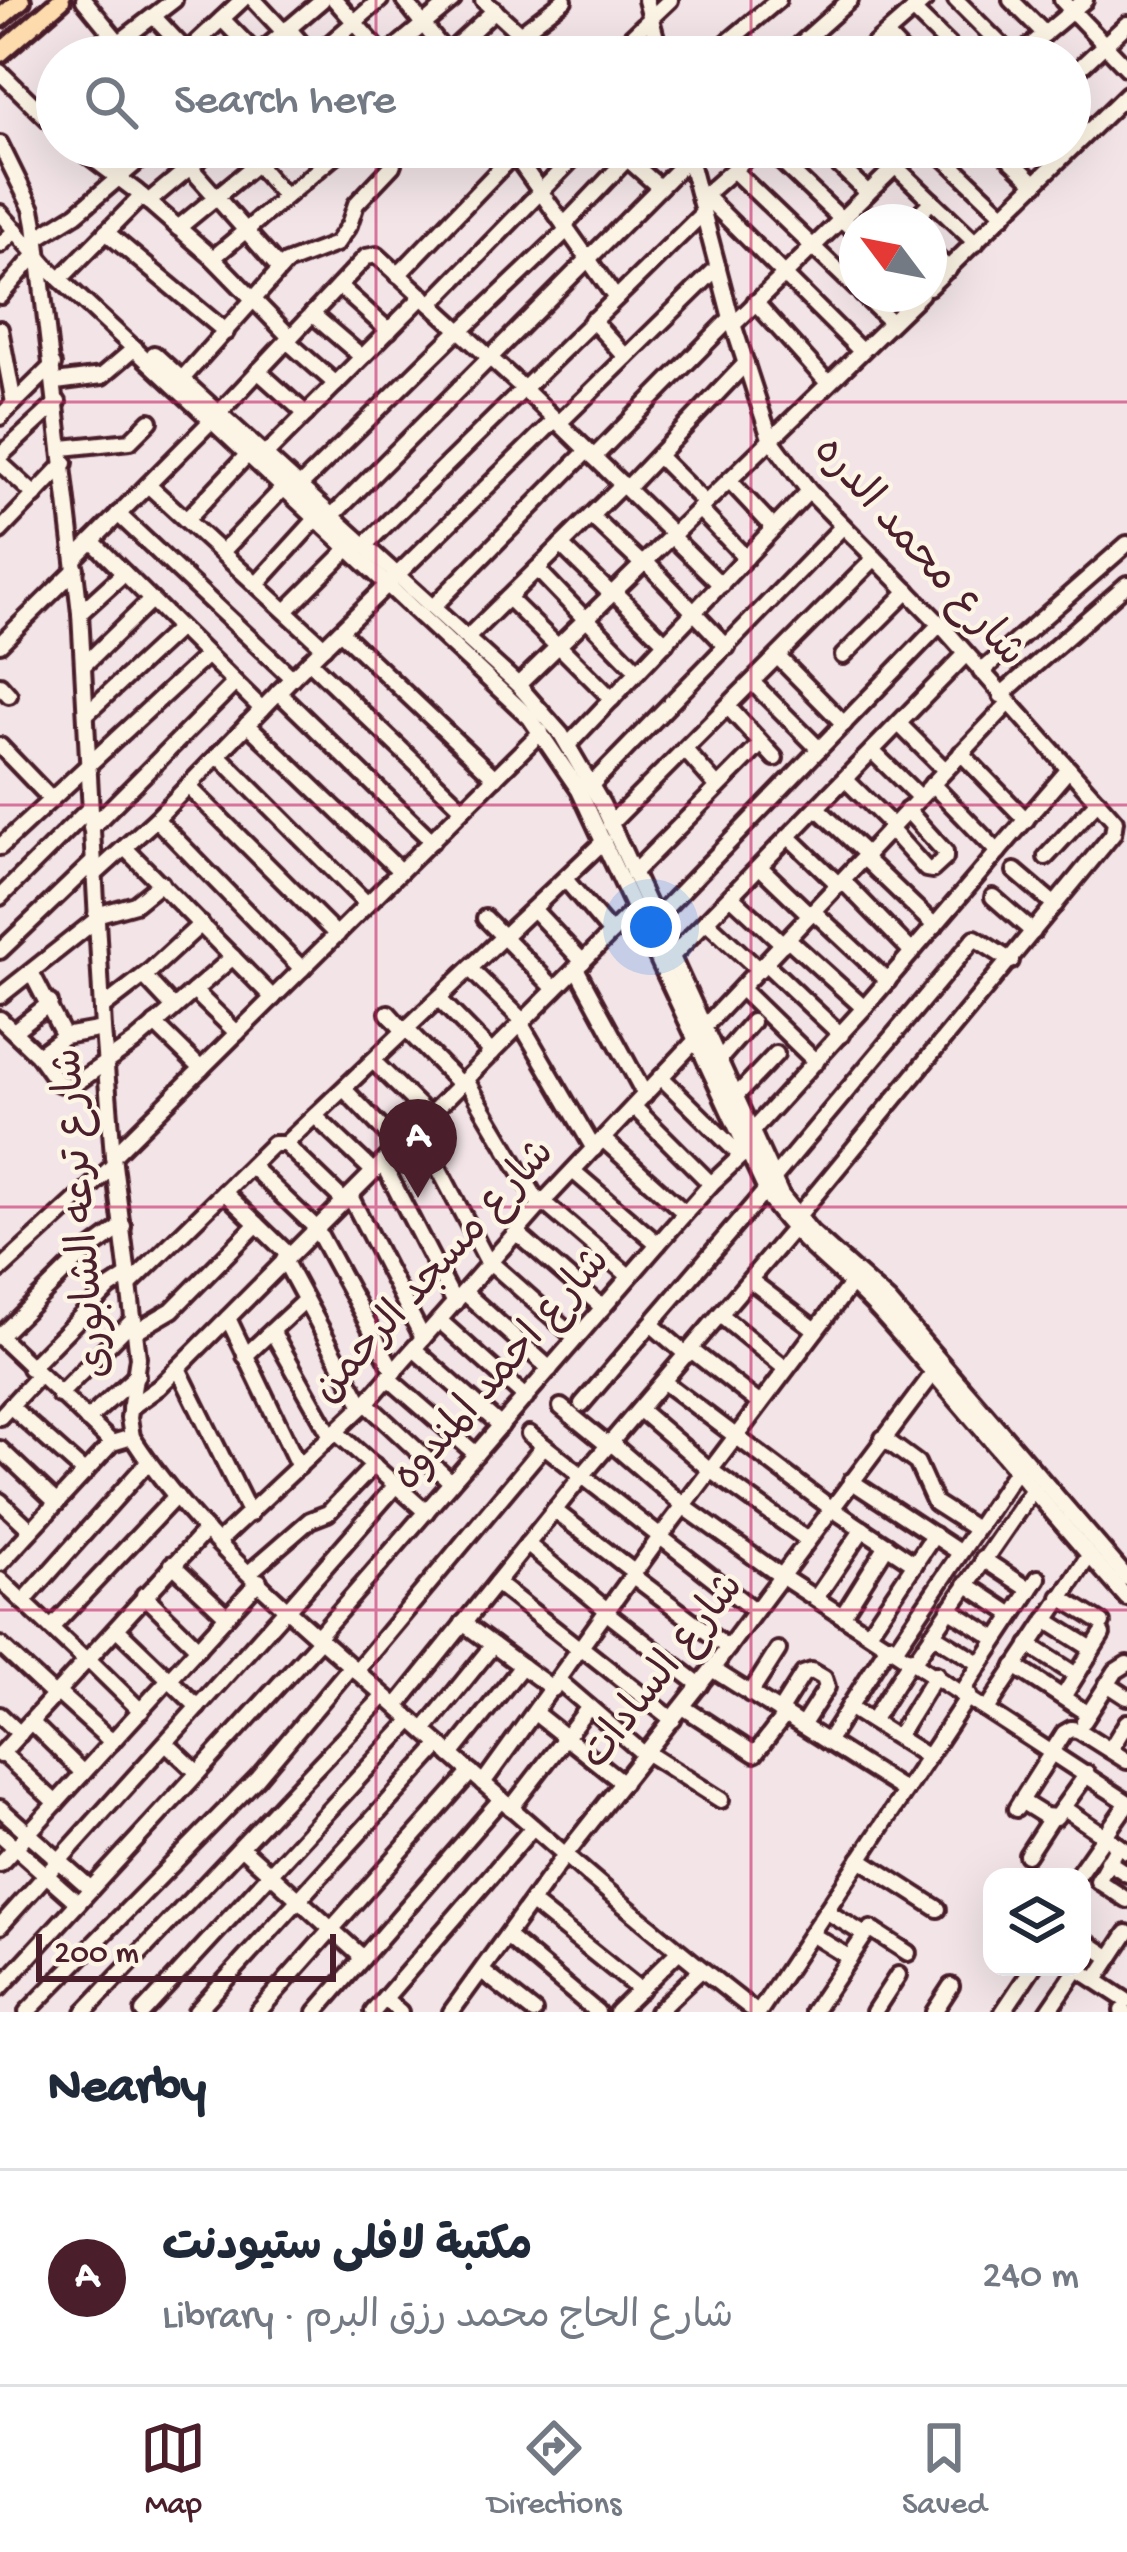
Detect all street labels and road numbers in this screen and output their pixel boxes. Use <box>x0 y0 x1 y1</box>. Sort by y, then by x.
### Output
street label: شارع محمد الدره <box>801 428 1034 679</box>
street label: شارع ترعه الشابورى <box>45 1046 124 1380</box>
street label: شارع مسجد الرحمن <box>304 1130 567 1415</box>
street label: شارع احمد المندوه <box>384 1238 623 1503</box>
street label: شارع السادات <box>572 1564 757 1781</box>

